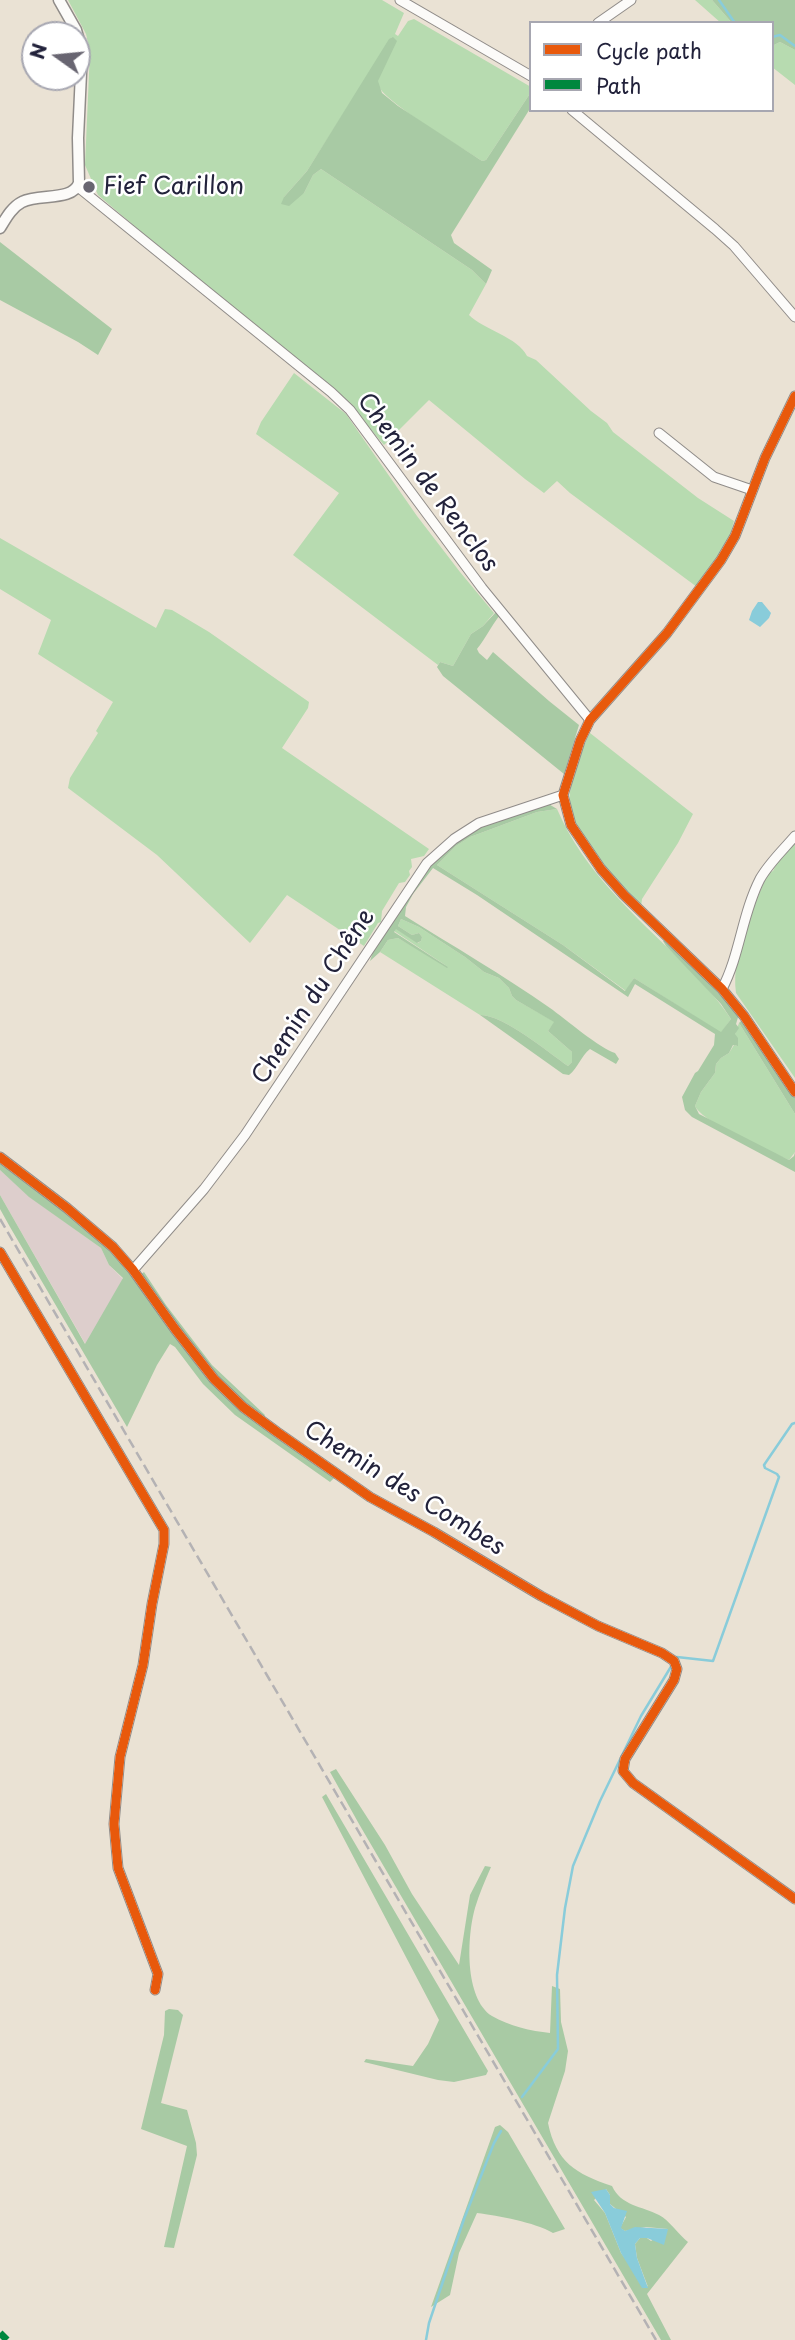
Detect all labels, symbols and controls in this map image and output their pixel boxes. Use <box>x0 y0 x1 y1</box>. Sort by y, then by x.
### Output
north arrow <box>21 21 91 91</box>
legend <box>529 21 774 112</box>
text: Cycle path <box>596 34 702 66</box>
text: N <box>22 40 53 62</box>
text: Path <box>596 69 641 101</box>
place label: Fief Carillon <box>103 173 244 201</box>
marker: Fief Carillon <box>81 179 97 195</box>
street label: Chemin de Renclos <box>350 388 504 578</box>
street label: Chemin du Chêne <box>247 904 381 1090</box>
street label: Chemin des Combes <box>298 1416 510 1562</box>

